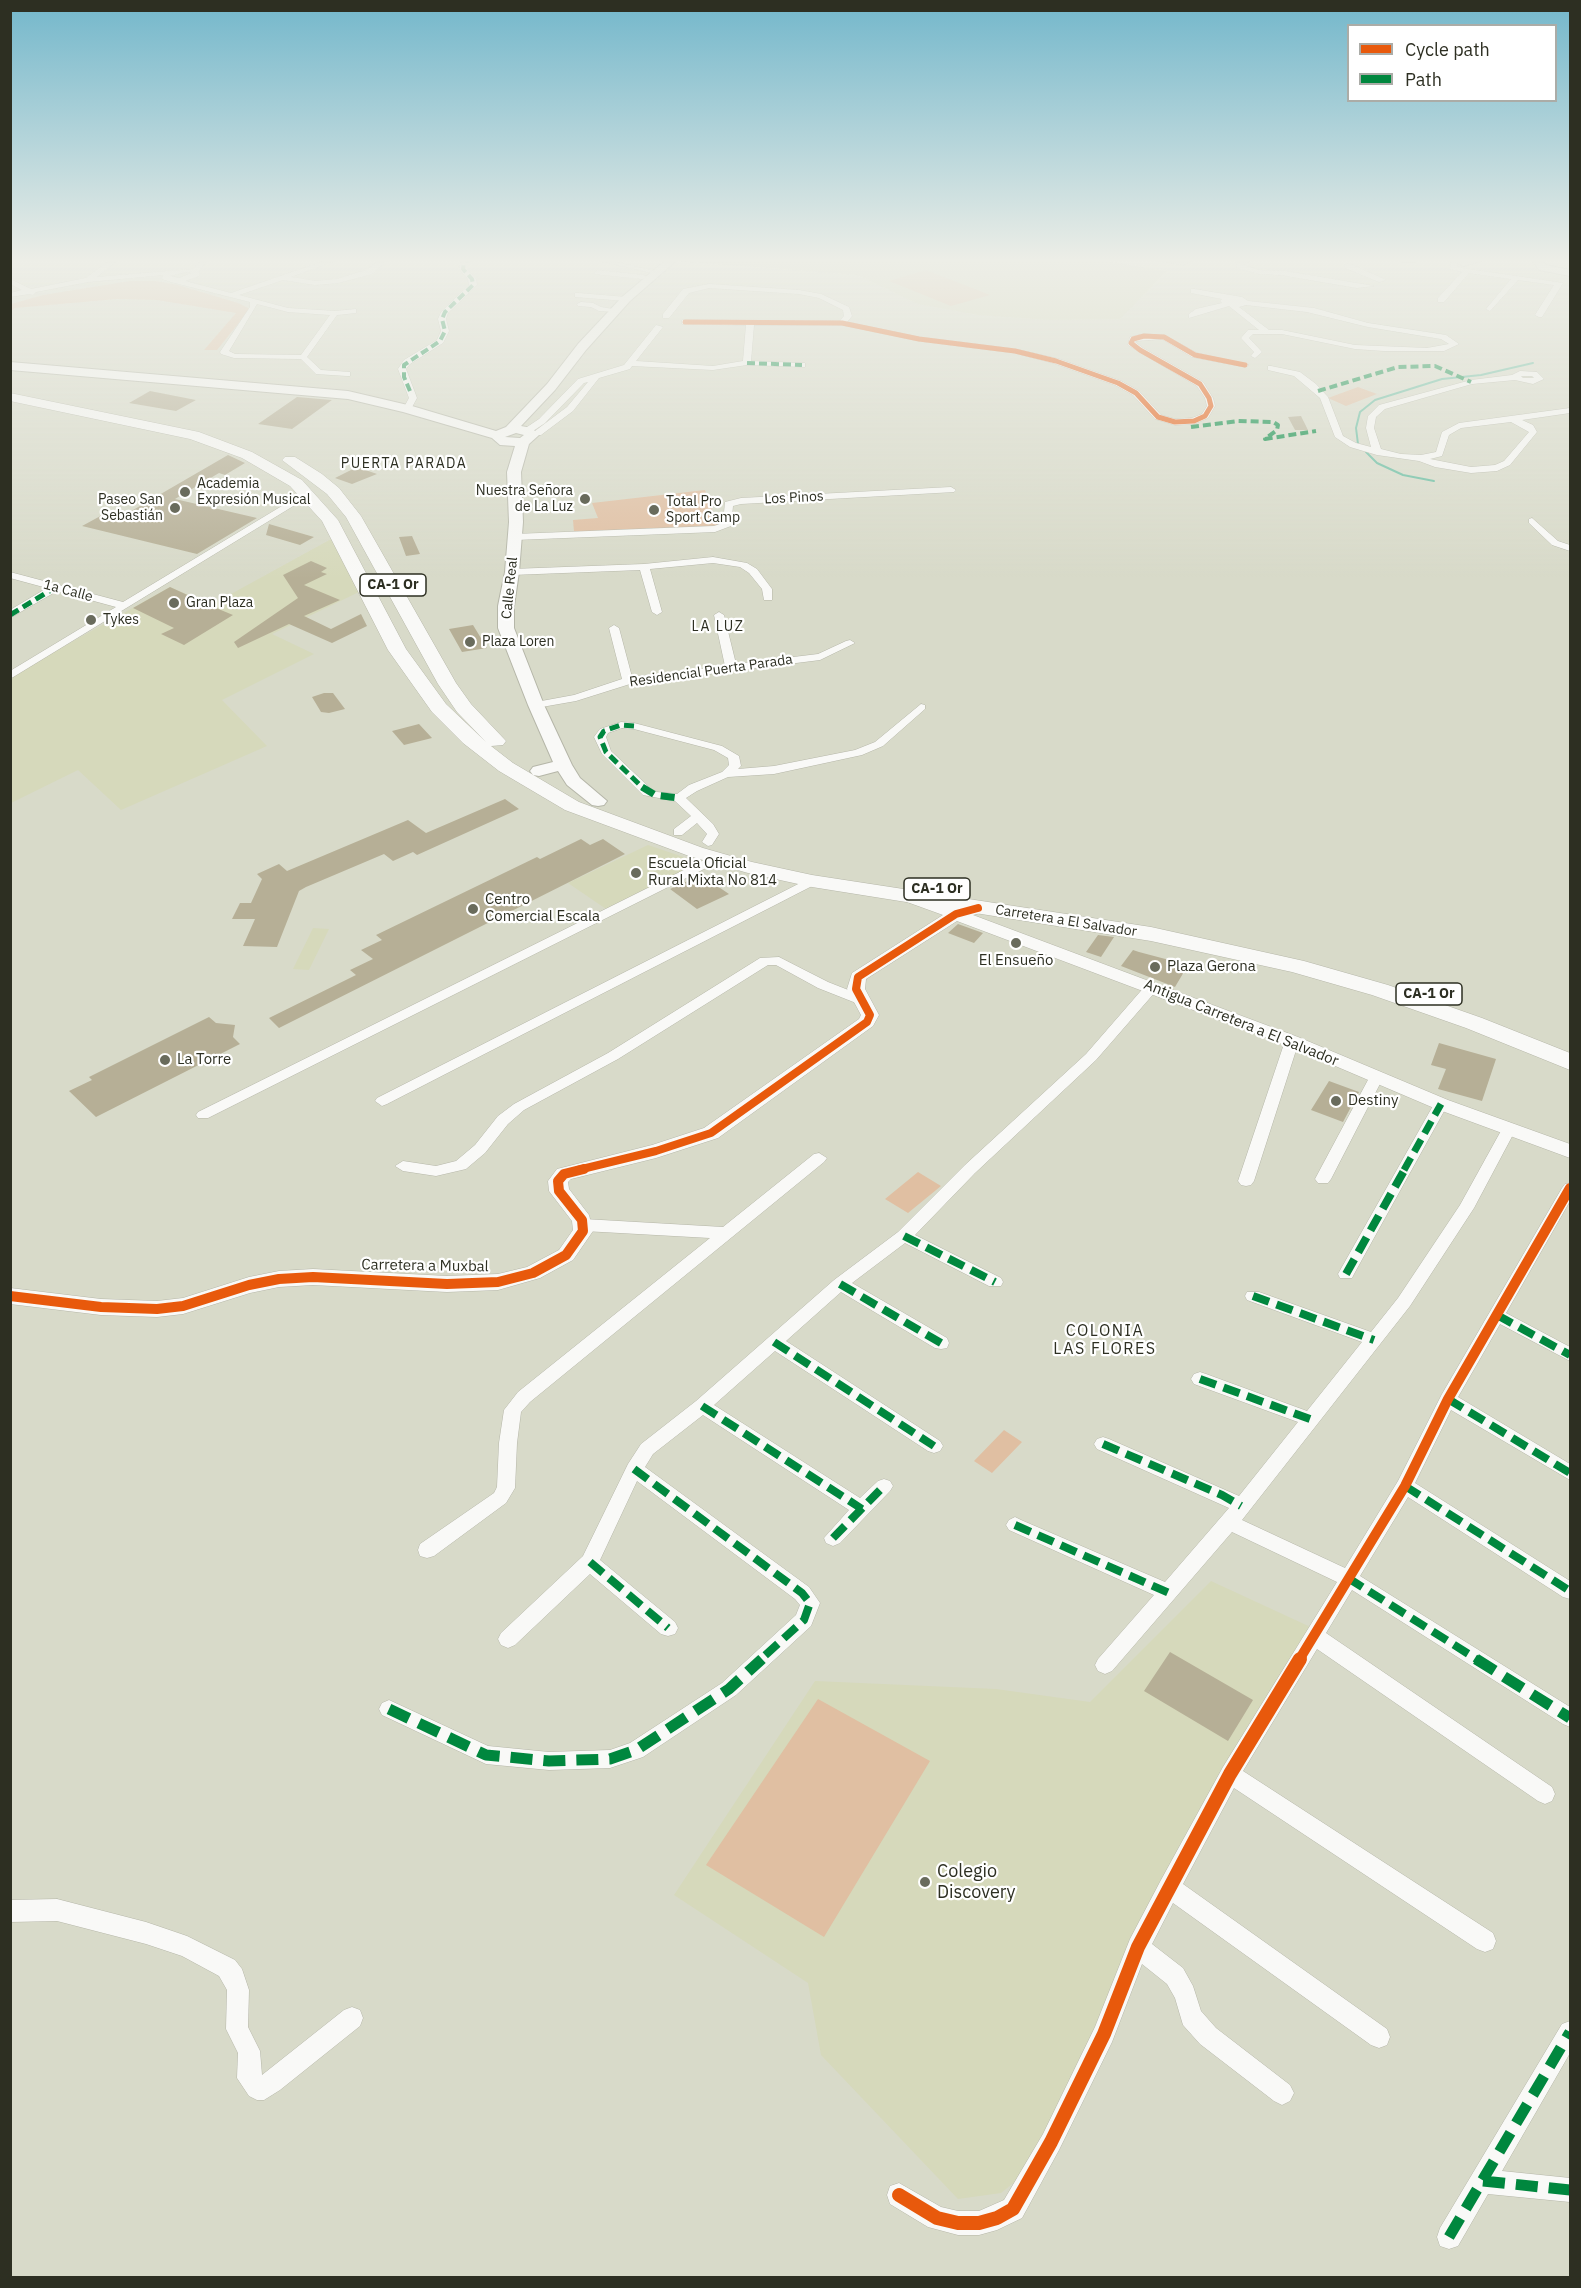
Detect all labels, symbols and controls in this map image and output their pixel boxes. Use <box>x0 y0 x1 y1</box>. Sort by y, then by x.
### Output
legend <box>1347 24 1557 102</box>
text: Cycle path <box>1405 38 1490 61</box>
text: Path <box>1405 68 1442 91</box>
district label: PUERTA PARADA <box>341 456 467 472</box>
place label: Academia Expresión Musical <box>197 476 311 508</box>
place label: Nuestra Señora de La Luz <box>476 483 573 516</box>
marker: Academia Expresión Musical <box>178 485 192 499</box>
street label: Los Pinos <box>764 488 824 508</box>
place label: Paseo San Sebastián <box>98 492 163 524</box>
marker: Nuestra Señora de La Luz <box>578 492 592 506</box>
place label: Total Pro Sport Camp <box>666 494 740 526</box>
marker: Paseo San Sebastián <box>168 501 182 515</box>
marker: Total Pro Sport Camp <box>647 503 661 517</box>
street label: Calle Real <box>498 556 522 620</box>
road number: CA-1 Or <box>360 574 426 596</box>
street label: 1a Calle <box>41 576 95 606</box>
place label: Gran Plaza <box>186 595 253 611</box>
marker: Gran Plaza <box>167 596 181 610</box>
place label: Tykes <box>103 612 139 628</box>
marker: Tykes <box>84 613 98 627</box>
district label: LA LUZ <box>692 619 744 635</box>
place label: Plaza Loren <box>482 634 554 650</box>
marker: Plaza Loren <box>463 635 477 649</box>
street label: Residencial Puerta Parada <box>628 651 794 691</box>
place label: Escuela Oficial Rural Mixta No 814 <box>648 855 777 890</box>
marker: Escuela Oficial Rural Mixta No 814 <box>629 866 643 880</box>
road number: CA-1 Or <box>904 878 970 900</box>
place label: Centro Comercial Escala <box>485 891 600 926</box>
marker: Centro Comercial Escala <box>466 902 480 916</box>
street label: Carretera a El Salvador <box>994 902 1138 940</box>
marker: El Ensueño <box>1009 936 1023 950</box>
place label: El Ensueño <box>979 952 1053 970</box>
place label: Plaza Gerona <box>1167 958 1256 976</box>
marker: Plaza Gerona <box>1148 960 1162 974</box>
street label: Antigua Carretera a El Salvador <box>1141 976 1341 1070</box>
road number: CA-1 Or <box>1396 983 1462 1005</box>
place label: La Torre <box>177 1051 231 1069</box>
marker: La Torre <box>158 1053 172 1067</box>
place label: Destiny <box>1348 1092 1398 1110</box>
marker: Destiny <box>1329 1094 1343 1108</box>
street label: Carretera a Muxbal <box>361 1256 489 1276</box>
district label: COLONIA LAS FLORES <box>1053 1321 1157 1359</box>
place label: Colegio Discovery <box>937 1861 1016 1904</box>
marker: Colegio Discovery <box>918 1875 932 1889</box>

